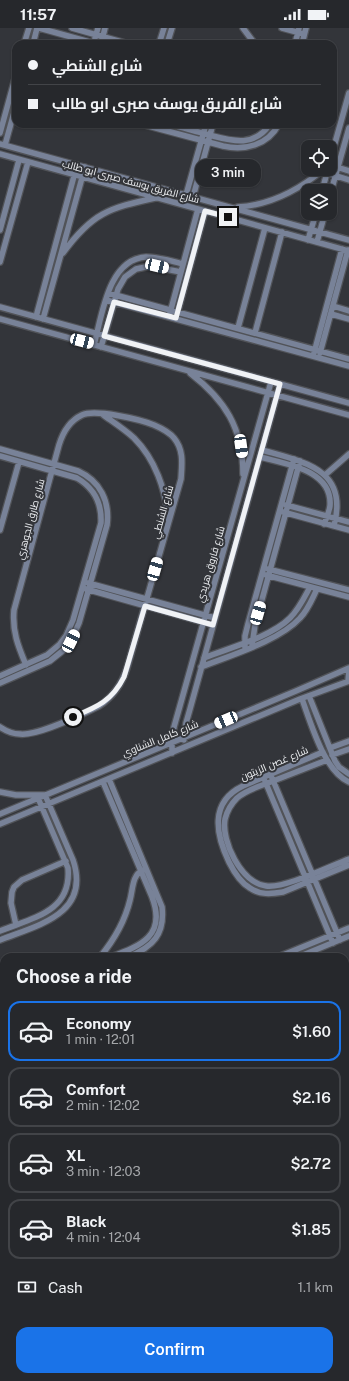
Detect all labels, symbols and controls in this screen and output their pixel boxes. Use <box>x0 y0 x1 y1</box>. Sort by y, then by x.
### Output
text: 11:57 <box>20 6 56 23</box>
text: شارع الشنطي <box>52 57 142 74</box>
text: شارع الفريق يوسف صبرى ابو طالب <box>52 95 282 112</box>
map controls <box>301 140 337 220</box>
button: locate <box>301 140 337 176</box>
street label: شارع الفريق يوسف صبرى ابو طالب <box>61 157 201 206</box>
callout: 3 min <box>195 159 261 187</box>
text: 3 min <box>211 165 245 180</box>
button: layers <box>301 184 337 220</box>
route end <box>219 208 237 226</box>
car <box>144 257 170 275</box>
car <box>69 332 95 350</box>
car <box>233 433 249 459</box>
street label: شارع طارق الجوهري <box>13 477 48 561</box>
street label: شارع الشنطي <box>149 484 177 541</box>
street label: شارع فاروق هريدي <box>193 525 229 604</box>
car <box>146 556 164 582</box>
car <box>249 600 267 626</box>
car <box>60 628 82 654</box>
route start <box>64 708 82 726</box>
car <box>213 710 239 730</box>
street label: شارع كامل الشناوي <box>120 717 201 761</box>
street label: شارع غصن الزيتون <box>238 743 310 784</box>
text: Choose a ride <box>16 966 132 987</box>
icon: car <box>18 1013 54 1049</box>
text: Economy <box>66 1015 131 1032</box>
text: $1.60 <box>292 1023 331 1040</box>
text: 1 min · 12:01 <box>66 1032 135 1047</box>
icon: car <box>18 1079 54 1115</box>
text: Comfort <box>66 1081 126 1098</box>
text: $2.16 <box>292 1089 331 1106</box>
text: 2 min · 12:02 <box>66 1098 140 1113</box>
icon: car <box>18 1145 54 1181</box>
text: XL <box>66 1147 85 1164</box>
text: $2.72 <box>290 1155 331 1172</box>
text: 3 min · 12:03 <box>66 1164 141 1179</box>
icon: car <box>18 1211 54 1247</box>
text: Black <box>66 1213 106 1230</box>
text: $1.85 <box>291 1221 331 1238</box>
text: 4 min · 12:04 <box>66 1230 141 1245</box>
icon: cash <box>16 1276 38 1298</box>
text: Cash <box>48 1279 83 1296</box>
text: 1.1 km <box>298 1280 333 1295</box>
button: Confirm <box>16 1327 333 1373</box>

